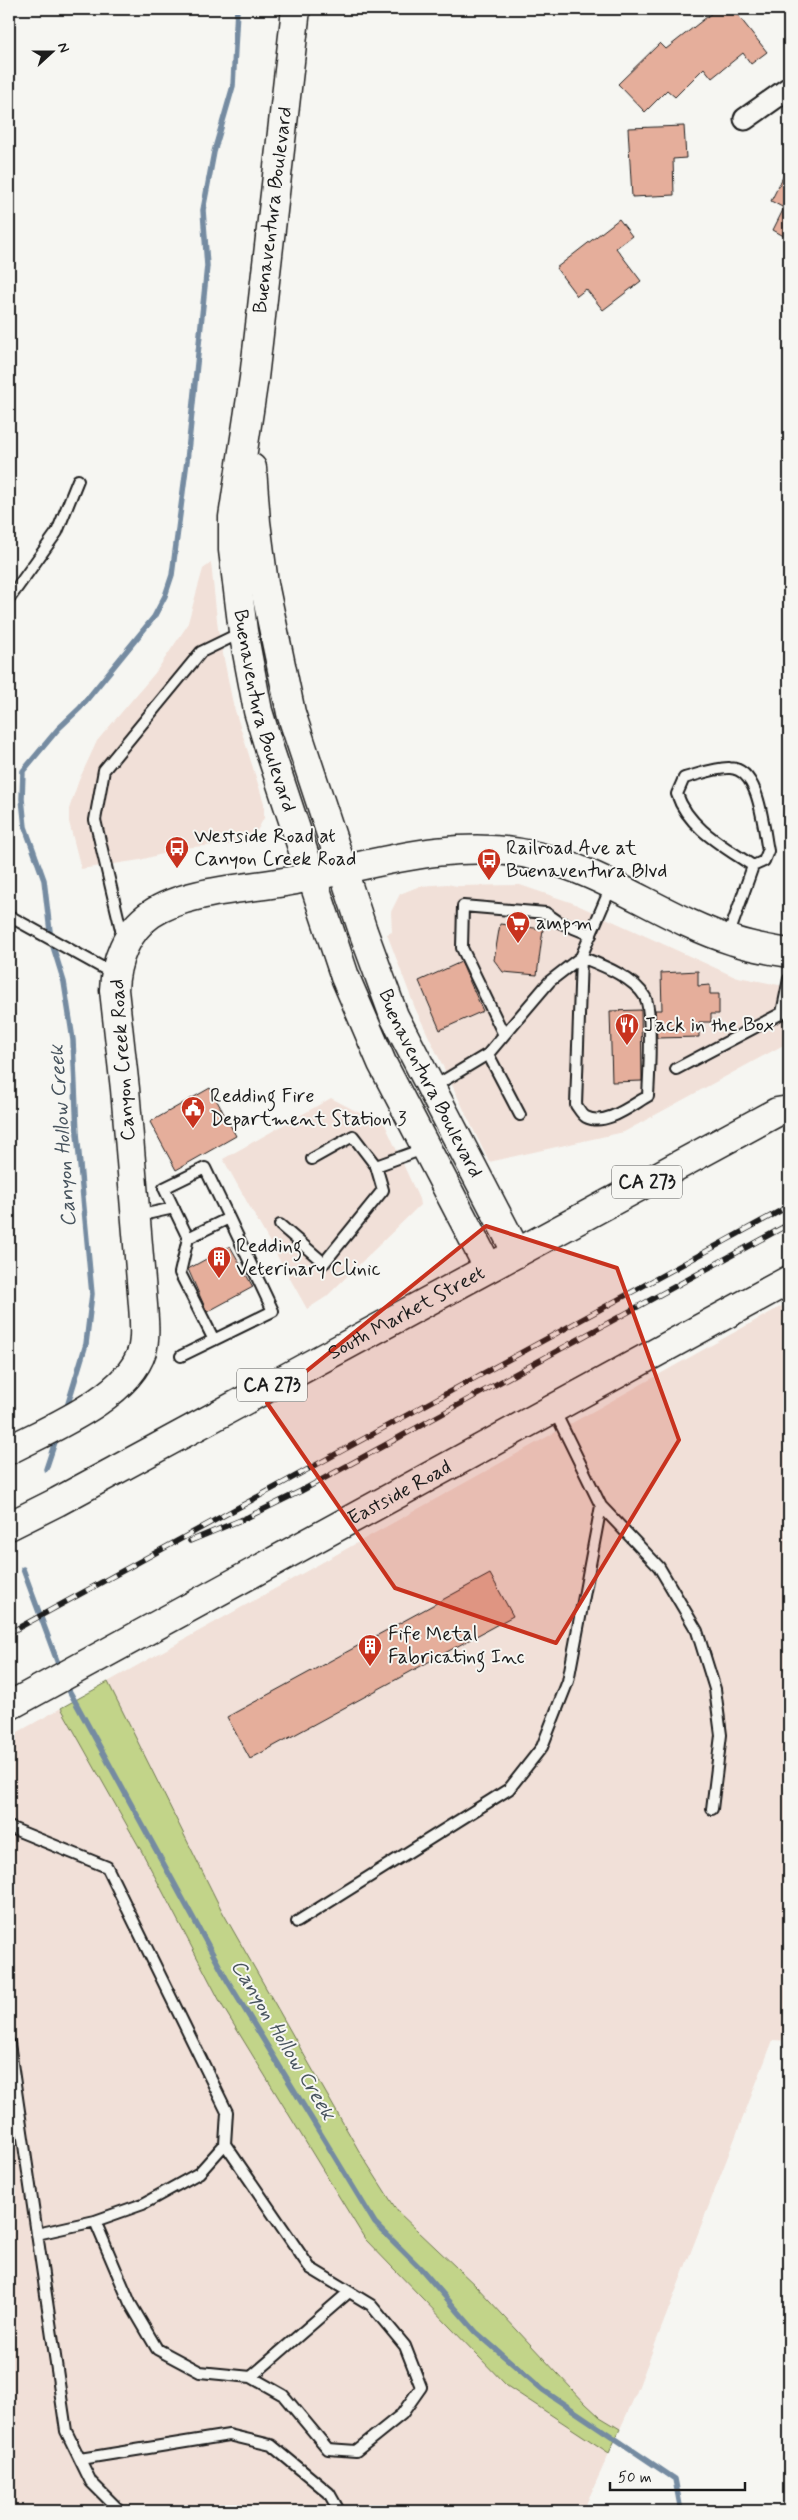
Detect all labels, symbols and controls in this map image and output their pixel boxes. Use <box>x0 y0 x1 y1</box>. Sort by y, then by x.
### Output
north arrow <box>28 28 78 78</box>
text: N <box>53 40 73 55</box>
street label: Buenaventura Boulevard <box>247 105 299 315</box>
street label: Buenaventura Boulevard <box>227 608 303 815</box>
place label: Westside Road at Canyon Creek Road <box>194 823 356 873</box>
bus stop icon: Westside Road at Canyon Creek Road <box>164 835 190 869</box>
place label: Railroad Ave at Buenaventura Blvd <box>506 835 667 885</box>
bus stop icon: Railroad Ave at Buenaventura Blvd <box>476 847 502 881</box>
supermarket icon: ampm <box>505 910 531 944</box>
place label: ampm <box>536 910 593 937</box>
street label: Canyon Creek Road <box>104 978 142 1142</box>
street label: Buenaventura Boulevard <box>372 985 489 1183</box>
restaurant icon: Jack in the Box <box>614 1012 640 1046</box>
place label: Jack in the Box <box>644 1012 774 1039</box>
water label: Canyon Hollow Creek <box>43 1043 83 1228</box>
place label: Redding Fire Department Station 3 <box>210 1083 407 1133</box>
public building icon: Redding Fire Department Station 3 <box>180 1095 206 1129</box>
road number: CA 273 <box>612 1166 682 1198</box>
place label: Redding Veterinary Clinic <box>236 1233 381 1283</box>
building icon: Redding Veterinary Clinic <box>206 1245 232 1279</box>
street label: South Market Street <box>323 1259 490 1366</box>
road number: CA 273 <box>237 1368 307 1402</box>
street label: Eastside Road <box>343 1453 456 1532</box>
place label: Fife Metal Fabricating Inc <box>388 1621 525 1673</box>
building icon: Fife Metal Fabricating Inc <box>357 1633 383 1667</box>
water label: Canyon Hollow Creek <box>224 1954 343 2127</box>
scale bar <box>610 2460 746 2492</box>
text: 50 m <box>618 2468 652 2488</box>

